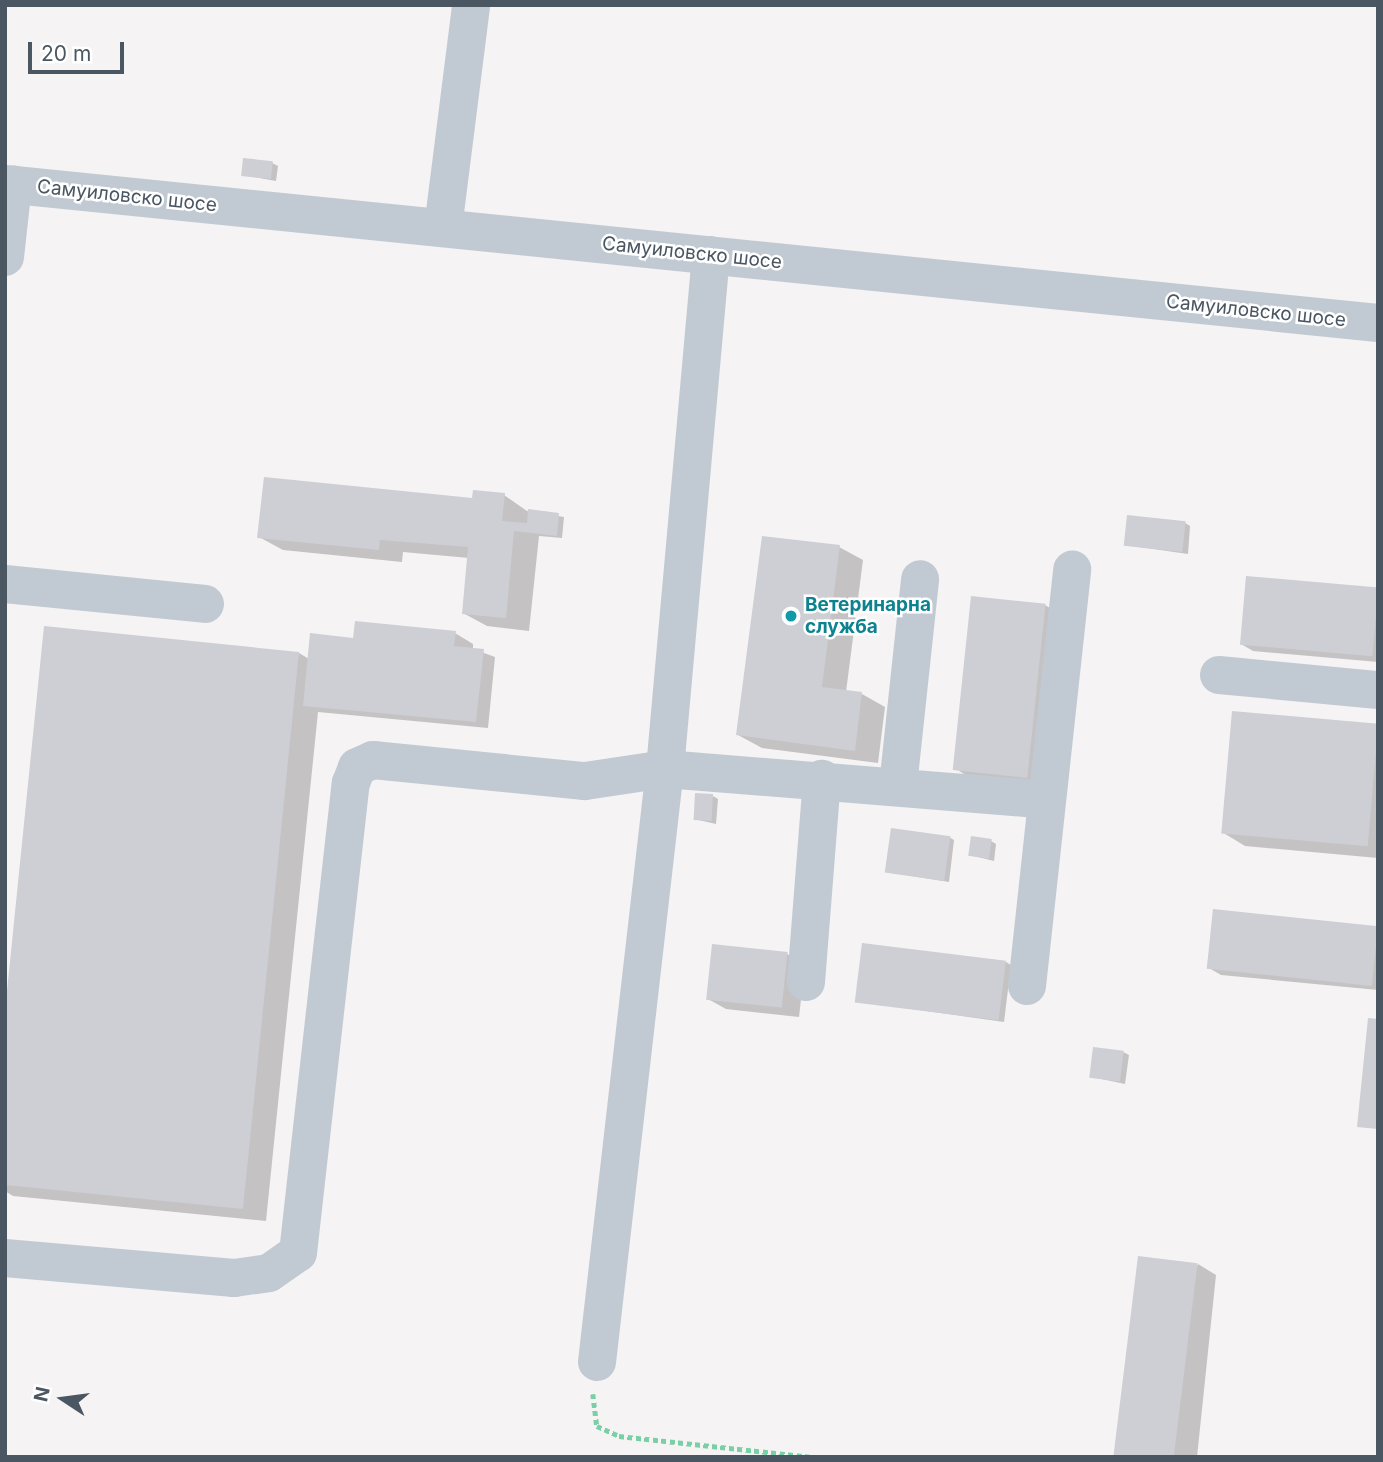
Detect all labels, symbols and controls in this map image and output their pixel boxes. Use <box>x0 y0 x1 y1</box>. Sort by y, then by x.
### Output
scale bar <box>32 28 128 72</box>
text: 20 m <box>41 41 91 66</box>
street label: Самуиловско шосе <box>36 175 218 217</box>
street label: Самуиловско шосе <box>601 232 783 274</box>
street label: Самуиловско шосе <box>1165 290 1347 332</box>
place label: Ветеринарна служба <box>805 594 931 638</box>
marker: Ветеринарна служба <box>783 608 799 624</box>
north arrow <box>28 1364 98 1434</box>
text: N <box>29 1385 55 1404</box>

